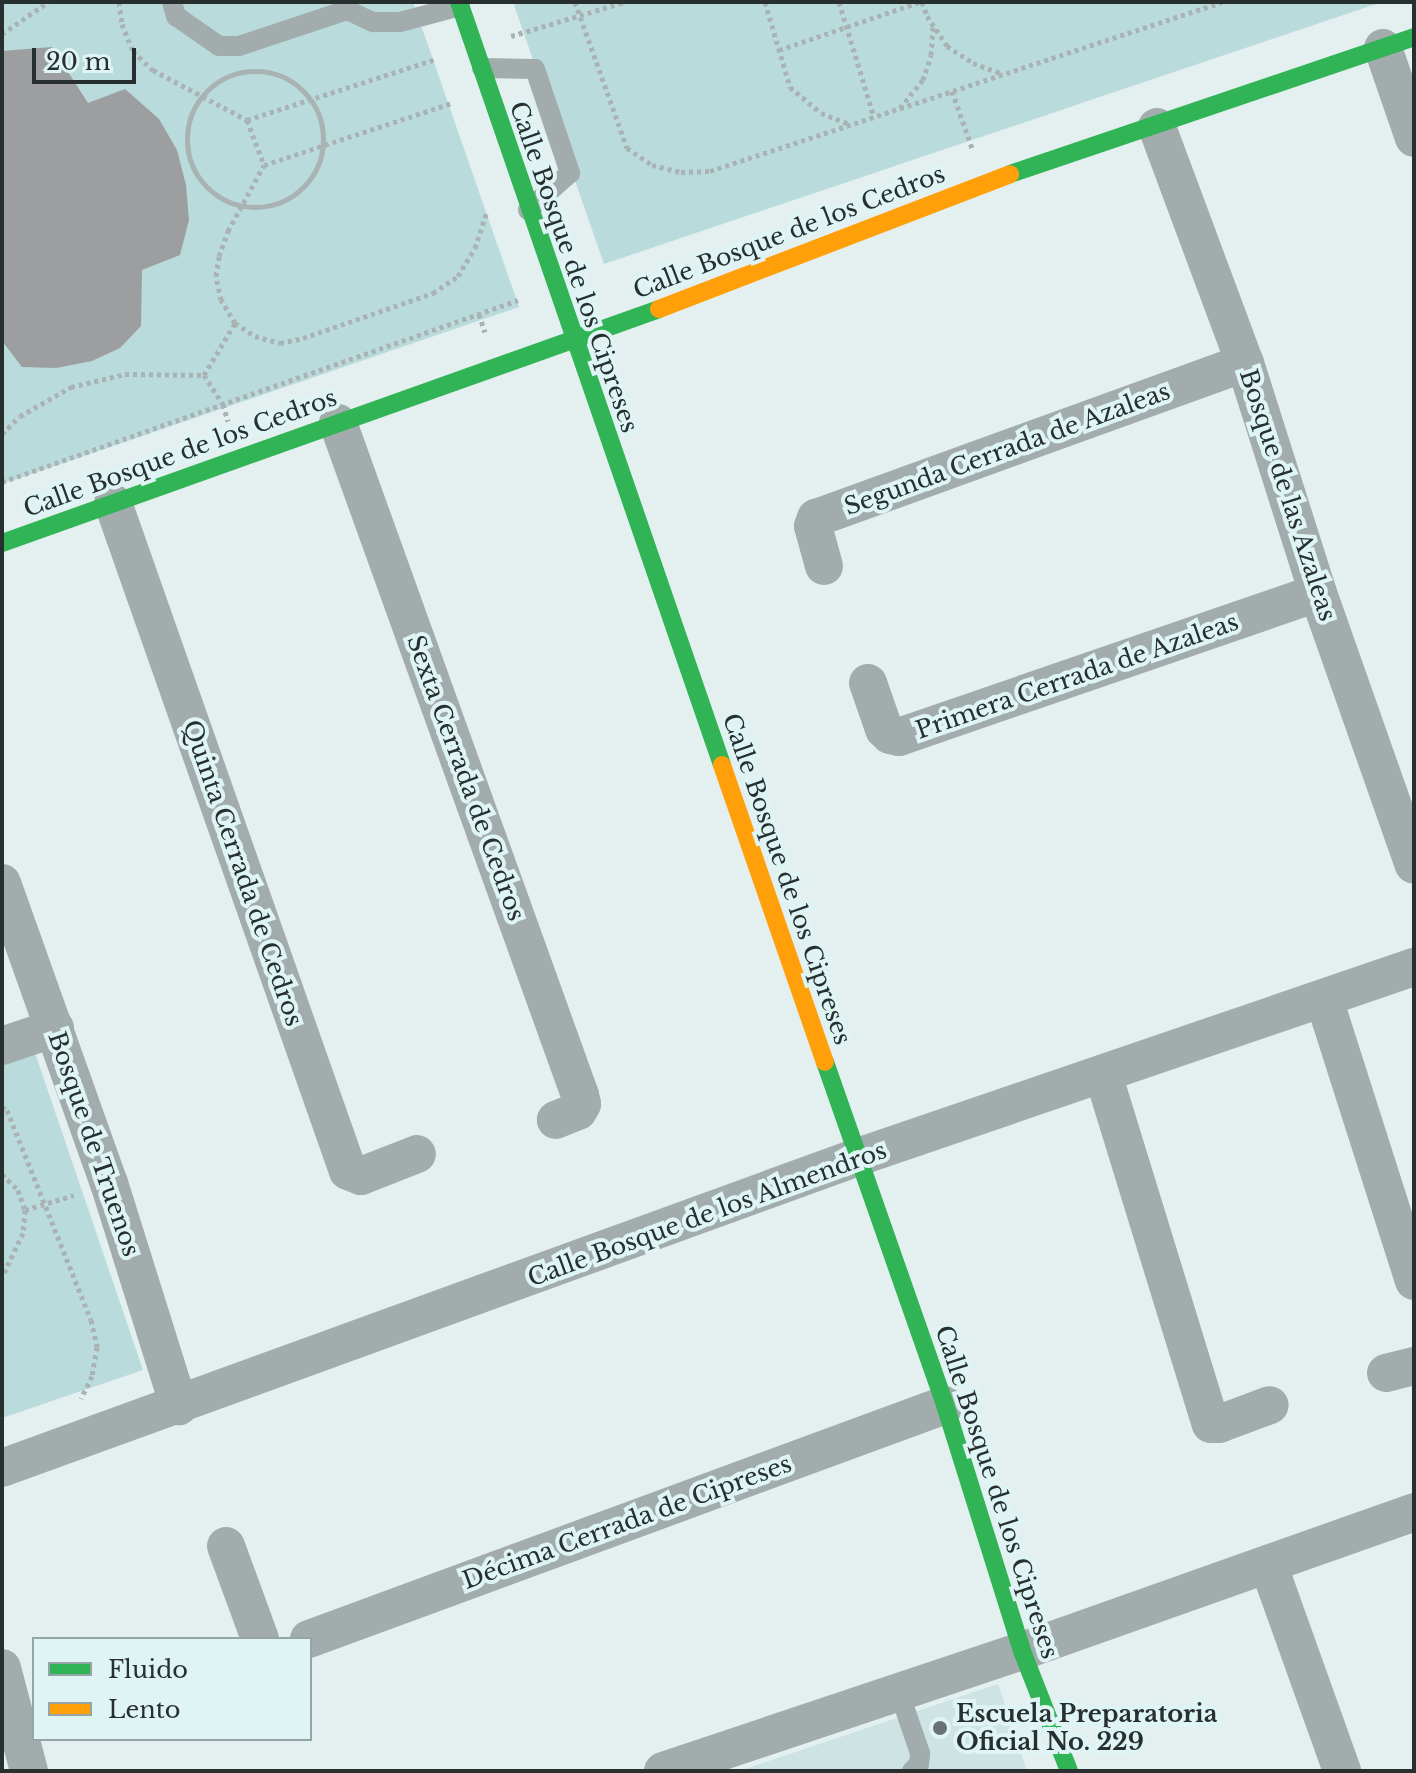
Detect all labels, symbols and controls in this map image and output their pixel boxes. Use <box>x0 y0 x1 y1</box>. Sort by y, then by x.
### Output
scale bar <box>36 32 140 82</box>
text: 20 m <box>46 47 111 76</box>
street label: Calle Bosque de los Cipreses <box>504 98 644 436</box>
street label: Calle Bosque de los Cedros <box>629 159 949 305</box>
street label: Bosque de las Azaleas <box>1234 365 1342 625</box>
street label: Segunda Cerrada de Azaleas <box>840 376 1174 522</box>
street label: Calle Bosque de los Cedros <box>19 383 341 523</box>
street label: Primera Cerrada de Azaleas <box>911 607 1243 745</box>
street label: Sexta Cerrada de Cedros <box>401 631 531 925</box>
street label: Calle Bosque de los Cipreses <box>717 710 857 1048</box>
street label: Quinta Cerrada de Cedros <box>177 716 309 1030</box>
street label: Bosque de Truenos <box>42 1028 146 1260</box>
street label: Calle Bosque de los Almendros <box>523 1135 891 1293</box>
street label: Calle Bosque de los Cipreses <box>929 1322 1065 1662</box>
street label: Décima Cerrada de Cipreses <box>458 1449 796 1595</box>
legend <box>32 1637 312 1741</box>
text: Fluido <box>108 1655 188 1684</box>
text: Lento <box>108 1695 181 1724</box>
place label: Escuela Preparatoria Oficial No. 229 <box>956 1700 1217 1756</box>
marker: Escuela Preparatoria Oficial No. 229 <box>931 1719 949 1737</box>

